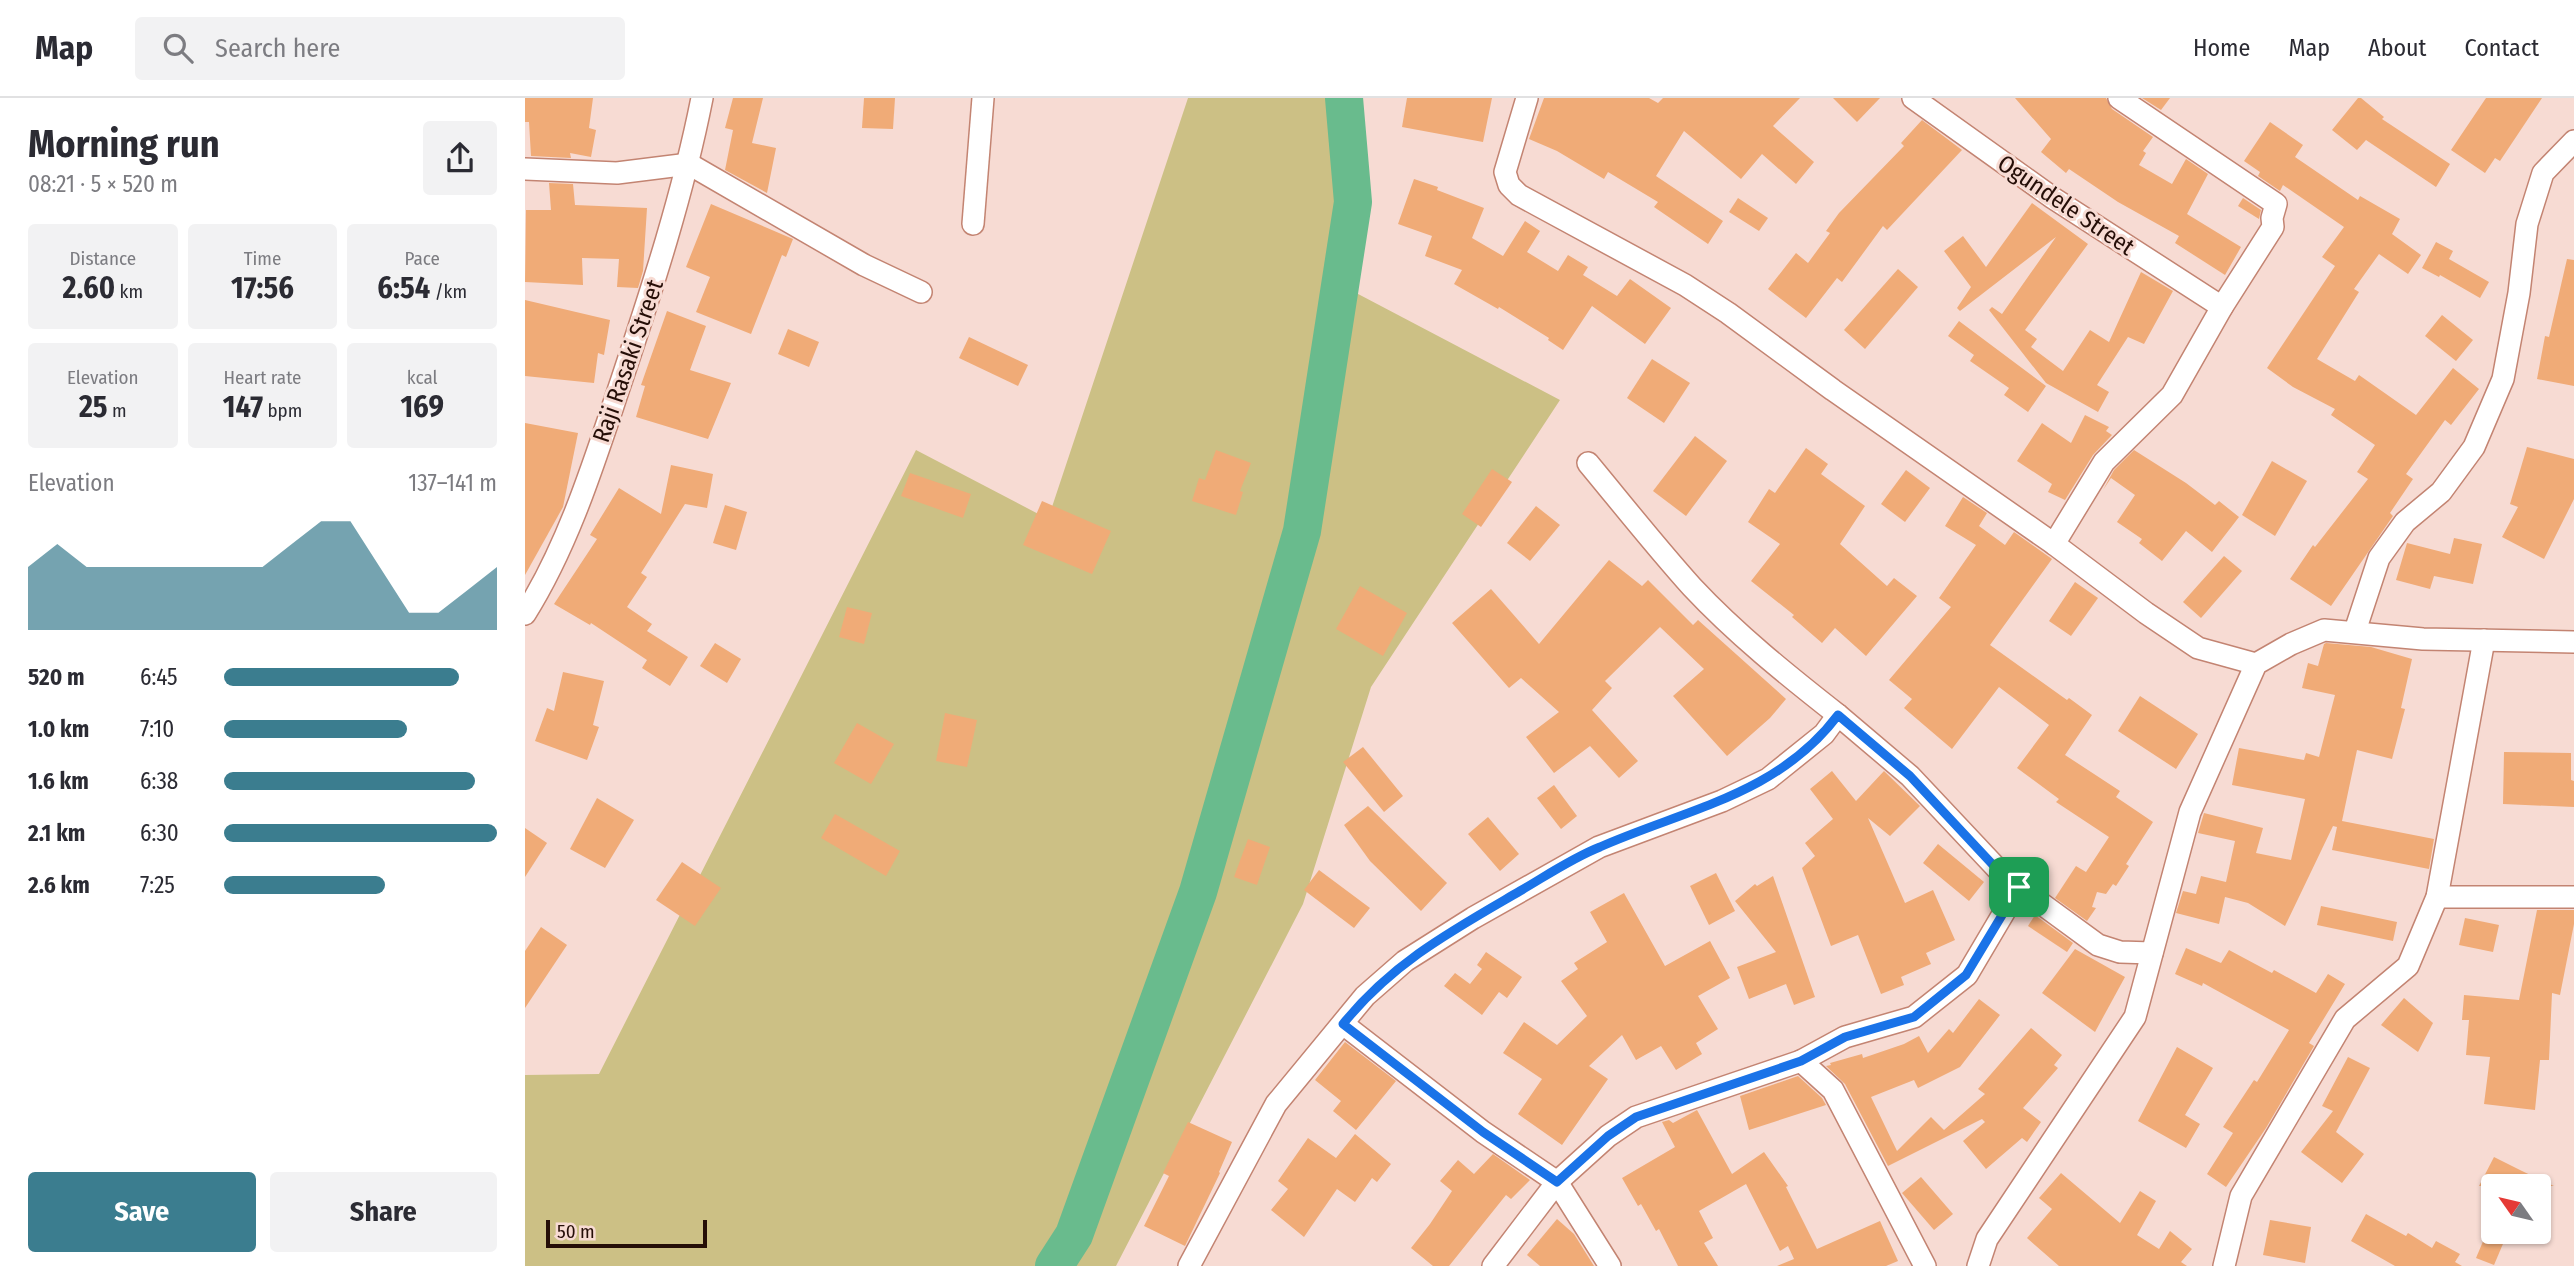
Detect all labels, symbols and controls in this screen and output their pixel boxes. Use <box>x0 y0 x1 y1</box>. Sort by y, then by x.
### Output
search box <box>135 17 625 80</box>
text: Map <box>35 28 93 68</box>
icon: search <box>159 29 197 67</box>
text: Search here <box>215 33 340 64</box>
text: Home <box>2193 34 2250 62</box>
text: Map <box>2288 34 2330 62</box>
text: About <box>2368 34 2426 62</box>
text: Contact <box>2464 34 2539 62</box>
text: Morning run <box>28 121 220 167</box>
button: share <box>423 121 497 195</box>
street label: Ogundele Street <box>1992 149 2140 261</box>
text: 08:21 · 5 × 520 m <box>28 170 178 198</box>
text: Distance <box>70 247 136 270</box>
text: Time <box>244 247 281 270</box>
text: Pace <box>404 247 440 270</box>
text: 2.60 <box>63 270 115 306</box>
text: 17:56 <box>231 270 294 306</box>
text: 6:54 <box>377 270 430 306</box>
street label: Raji Rasaki Street <box>587 276 669 446</box>
text: km <box>115 280 143 303</box>
text: /km <box>430 280 467 303</box>
text: Elevation <box>67 366 139 389</box>
text: Heart rate <box>223 366 302 389</box>
text: kcal <box>407 366 438 389</box>
text: 25 <box>79 389 108 425</box>
text: 147 <box>223 389 263 425</box>
text: 169 <box>400 389 444 425</box>
text: m <box>108 399 127 422</box>
text: bpm <box>263 399 302 422</box>
text: Elevation <box>28 469 115 497</box>
text: 137–141 m <box>408 469 497 497</box>
text: 520 m <box>28 663 85 691</box>
text: 6:45 <box>140 663 178 691</box>
text: 1.0 km <box>28 715 89 743</box>
text: 7:10 <box>140 715 174 743</box>
text: 1.6 km <box>28 767 89 795</box>
text: 6:38 <box>140 767 178 795</box>
text: 2.1 km <box>28 819 85 847</box>
text: 6:30 <box>140 819 179 847</box>
pin <box>1989 857 2049 917</box>
icon: arrive <box>2000 868 2038 906</box>
text: 2.6 km <box>28 871 90 899</box>
text: 7:25 <box>140 871 175 899</box>
button: Save <box>28 1172 256 1252</box>
button: Share <box>270 1172 497 1252</box>
north arrow <box>2481 1174 2551 1244</box>
map controls <box>2481 1174 2551 1244</box>
scale bar <box>546 1217 707 1249</box>
text: 50 m <box>557 1220 595 1243</box>

